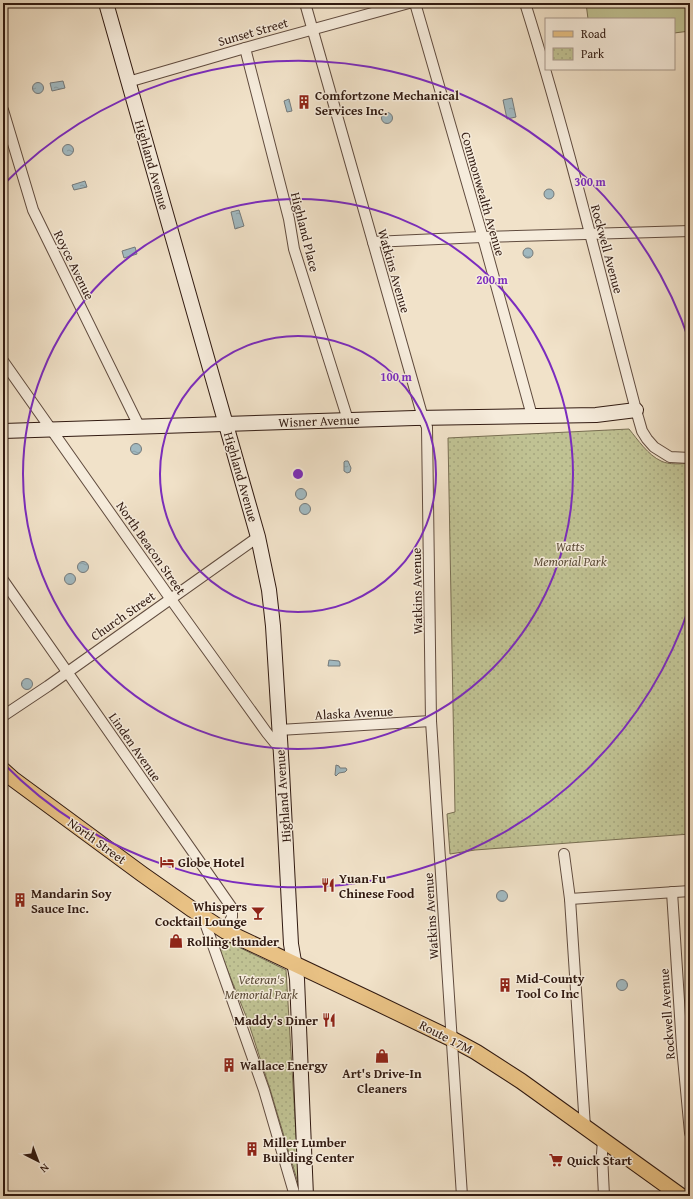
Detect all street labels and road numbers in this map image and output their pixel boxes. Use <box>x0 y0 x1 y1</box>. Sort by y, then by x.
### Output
street label: Sunset Street <box>216 13 291 51</box>
street label: Highland Avenue <box>130 118 174 212</box>
street label: Commonwealth Avenue <box>456 130 510 258</box>
street label: Highland Place <box>286 190 324 274</box>
street label: Rockwell Avenue <box>586 202 628 296</box>
street label: Royce Avenue <box>49 227 99 303</box>
street label: Watkins Avenue <box>373 227 415 315</box>
street label: Wisner Avenue <box>278 410 360 432</box>
street label: Highland Avenue <box>219 430 263 524</box>
street label: North Beacon Street <box>112 497 191 599</box>
street label: Watkins Avenue <box>407 547 427 635</box>
street label: Church Street <box>87 586 160 645</box>
street label: Alaska Avenue <box>314 701 394 725</box>
street label: Linden Avenue <box>104 709 166 785</box>
street label: Highland Avenue <box>270 749 296 843</box>
street label: North Street <box>64 813 130 869</box>
street label: Watkins Avenue <box>418 872 444 960</box>
street label: Rockwell Avenue <box>654 968 680 1060</box>
street label: Route 17M <box>416 1015 476 1059</box>

